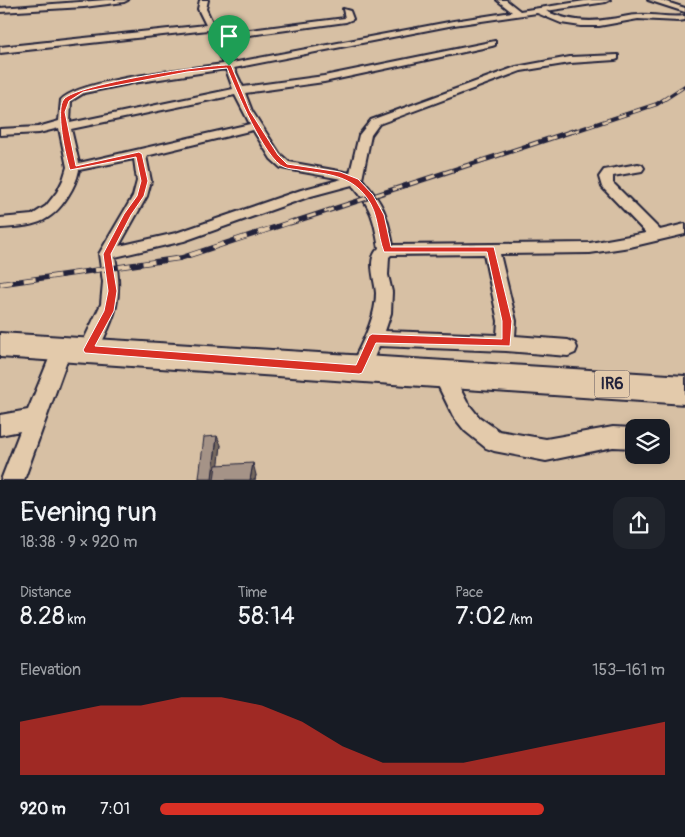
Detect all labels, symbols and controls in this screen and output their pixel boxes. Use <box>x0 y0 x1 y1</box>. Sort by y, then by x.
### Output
pin <box>208 15 250 66</box>
icon: arrive <box>215 22 243 50</box>
road number: IR6 <box>594 370 630 398</box>
map controls <box>625 419 670 464</box>
button: layers <box>625 419 670 464</box>
text: Evening run <box>20 495 157 530</box>
button: share <box>613 497 665 549</box>
text: 18:38 · 9 × 920 m <box>20 532 137 552</box>
text: Distance <box>20 584 71 601</box>
text: Time <box>238 584 267 601</box>
text: Pace <box>455 584 483 601</box>
text: 8.28 <box>20 601 65 632</box>
text: 58:14 <box>238 601 295 632</box>
text: 7:02 <box>455 601 506 632</box>
text: km <box>65 611 86 628</box>
text: /km <box>506 611 533 628</box>
text: Elevation <box>20 660 81 680</box>
text: 153–161 m <box>592 660 665 680</box>
text: 920 m <box>20 799 66 819</box>
text: 7:01 <box>100 799 130 819</box>

